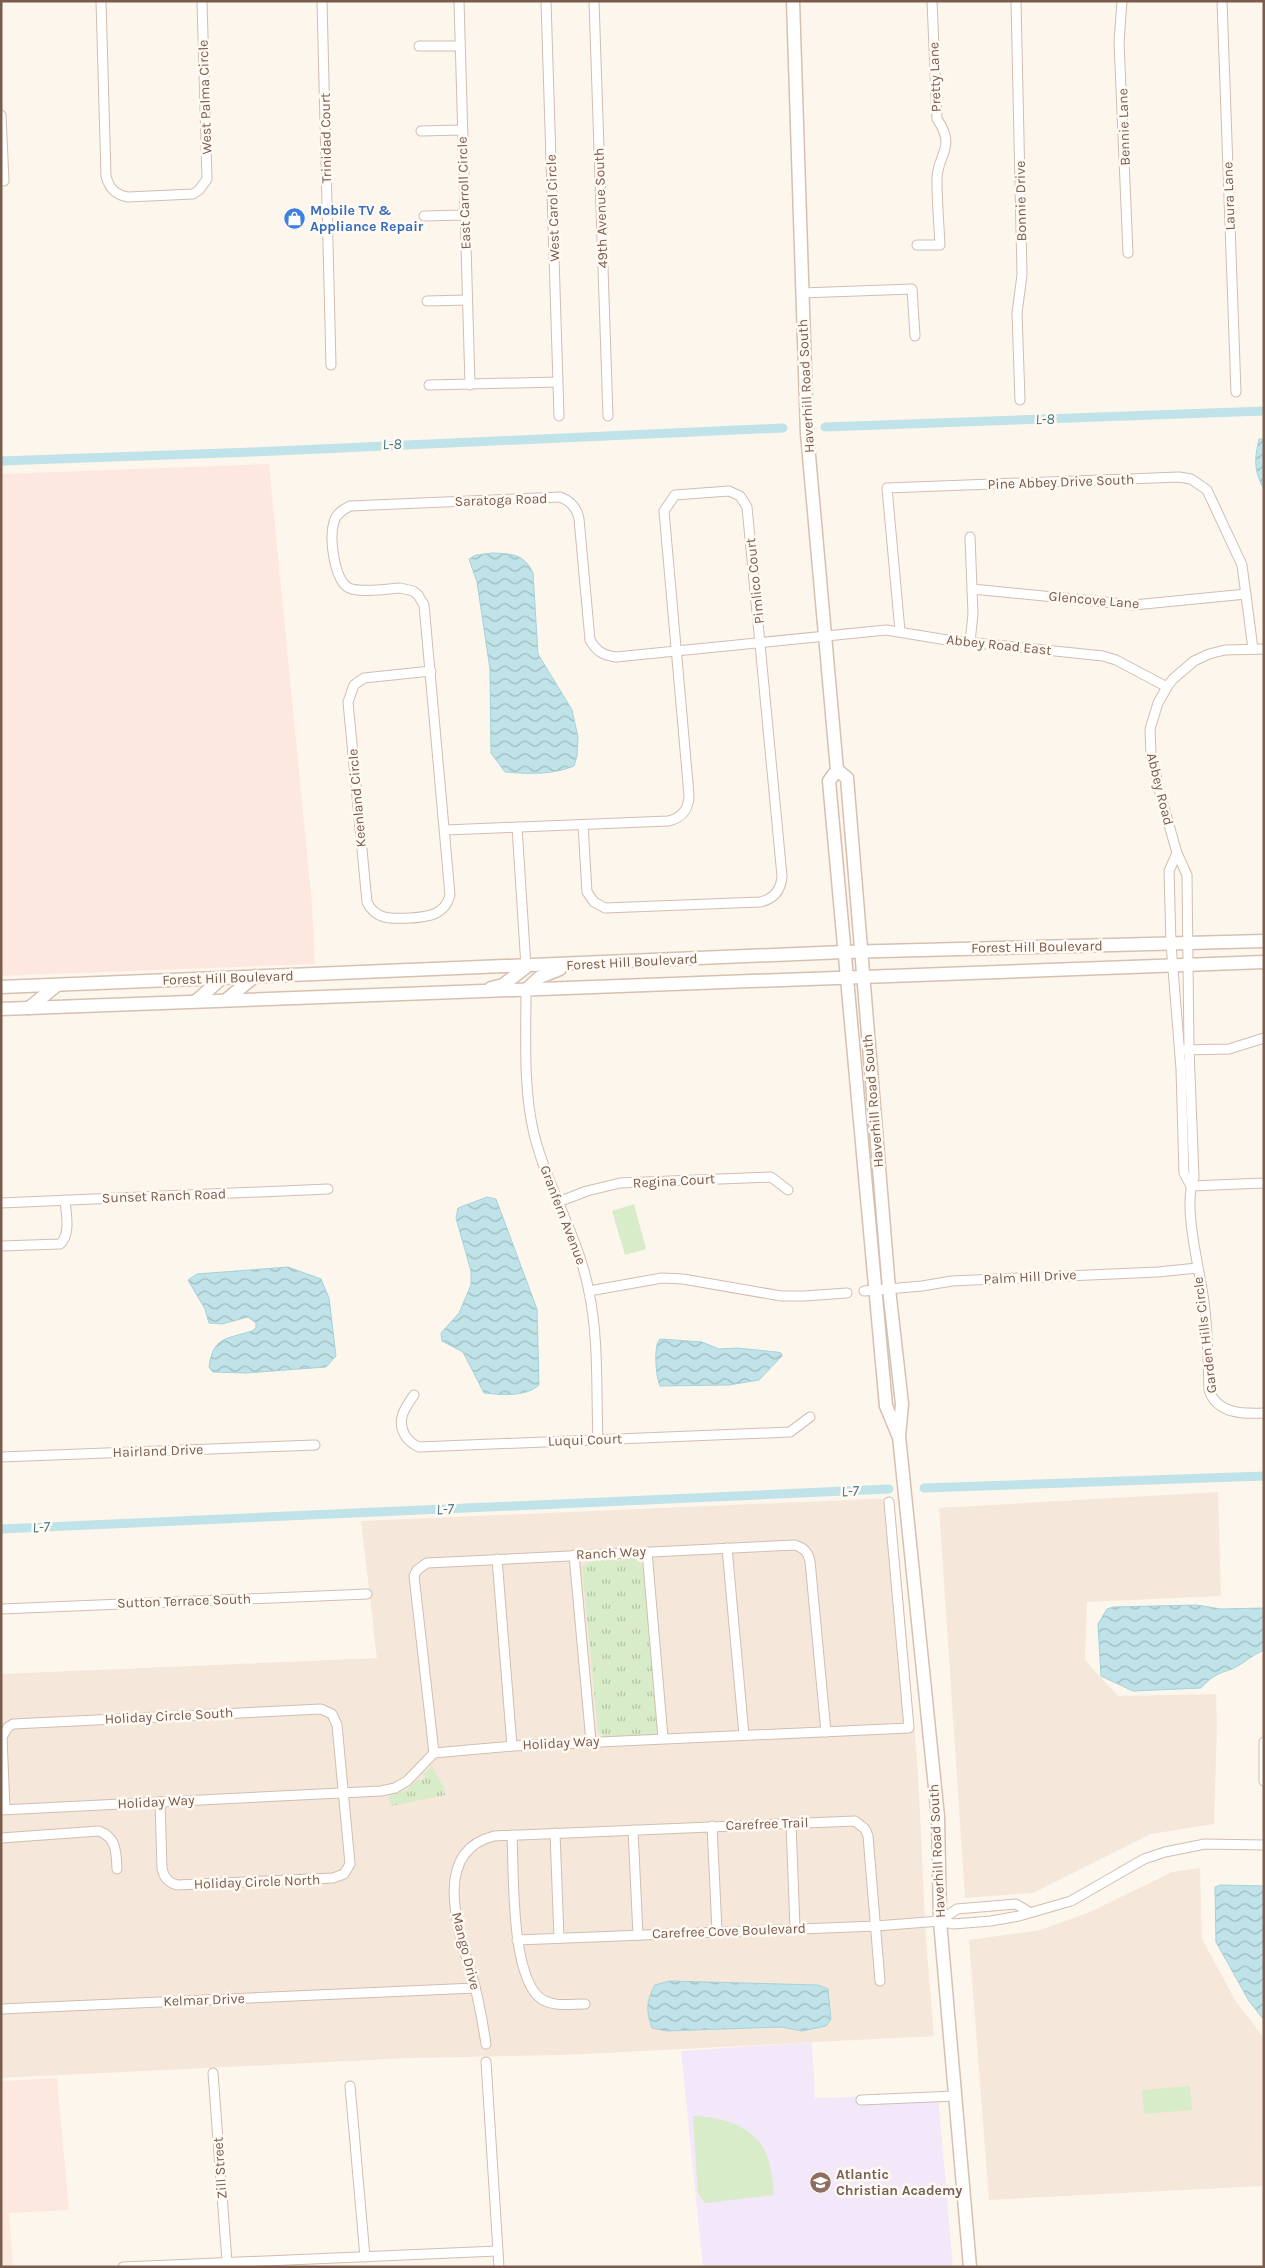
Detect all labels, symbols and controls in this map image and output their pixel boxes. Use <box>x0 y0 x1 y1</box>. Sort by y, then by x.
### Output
street label: West Palma Circle <box>195 39 215 155</box>
street label: Pretty Lane <box>925 42 945 112</box>
street label: Bennie Lane <box>1114 88 1134 166</box>
street label: Trinidad Court <box>317 93 335 183</box>
street label: East Carroll Circle <box>454 136 474 250</box>
street label: 49th Avenue South <box>590 147 612 269</box>
street label: West Carol Circle <box>543 154 563 262</box>
street label: Bonnie Drive <box>1012 161 1030 241</box>
street label: Laura Lane <box>1219 161 1239 231</box>
place label: Mobile TV & Appliance Repair <box>310 202 424 235</box>
shop icon: Mobile TV & Appliance Repair <box>282 206 306 230</box>
street label: Haverhill Road South <box>794 319 818 453</box>
water label: L-8 <box>1035 410 1055 428</box>
water label: L-8 <box>382 435 402 453</box>
street label: Pine Abbey Drive South <box>987 471 1135 493</box>
street label: Saratoga Road <box>454 490 548 510</box>
street label: Pimlico Court <box>742 537 768 625</box>
street label: Glencove Lane <box>1048 588 1140 612</box>
street label: Abbey Road East <box>946 631 1052 659</box>
street label: Keenland Circle <box>344 748 370 848</box>
street label: Abbey Road <box>1143 751 1177 827</box>
street label: Forest Hill Boulevard <box>971 937 1103 957</box>
street label: Forest Hill Boulevard <box>566 950 698 974</box>
street label: Forest Hill Boulevard <box>162 967 294 989</box>
street label: Haverhill Road South <box>859 1034 887 1168</box>
street label: Granfern Avenue <box>536 1163 590 1267</box>
street label: Regina Court <box>632 1170 716 1192</box>
street label: Sunset Ranch Road <box>101 1185 227 1207</box>
street label: Palm Hill Drive <box>983 1266 1077 1288</box>
street label: Garden Hills Circle <box>1189 1276 1221 1394</box>
street label: Luqui Court <box>548 1430 622 1450</box>
street label: Hairland Drive <box>112 1441 204 1461</box>
water label: L-7 <box>841 1482 860 1500</box>
water label: L-7 <box>436 1500 455 1518</box>
water label: L-7 <box>32 1518 51 1536</box>
street label: Ranch Way <box>576 1543 647 1563</box>
street label: Sutton Terrace South <box>117 1590 251 1612</box>
street label: Holiday Circle South <box>104 1704 234 1728</box>
street label: Holiday Way <box>522 1732 600 1754</box>
street label: Haverhill Road South <box>925 1784 949 1918</box>
street label: Holiday Way <box>117 1791 195 1813</box>
street label: Carefree Trail <box>725 1814 809 1834</box>
street label: Holiday Circle North <box>194 1871 320 1893</box>
street label: Mango Drive <box>448 1910 484 1992</box>
street label: Carefree Cove Boulevard <box>652 1920 806 1942</box>
street label: Kelmar Drive <box>163 1990 245 2010</box>
street label: Zill Street <box>209 2136 231 2200</box>
place label: Atlantic Christian Academy <box>836 2166 962 2199</box>
school or university icon: Atlantic Christian Academy <box>808 2170 832 2194</box>

